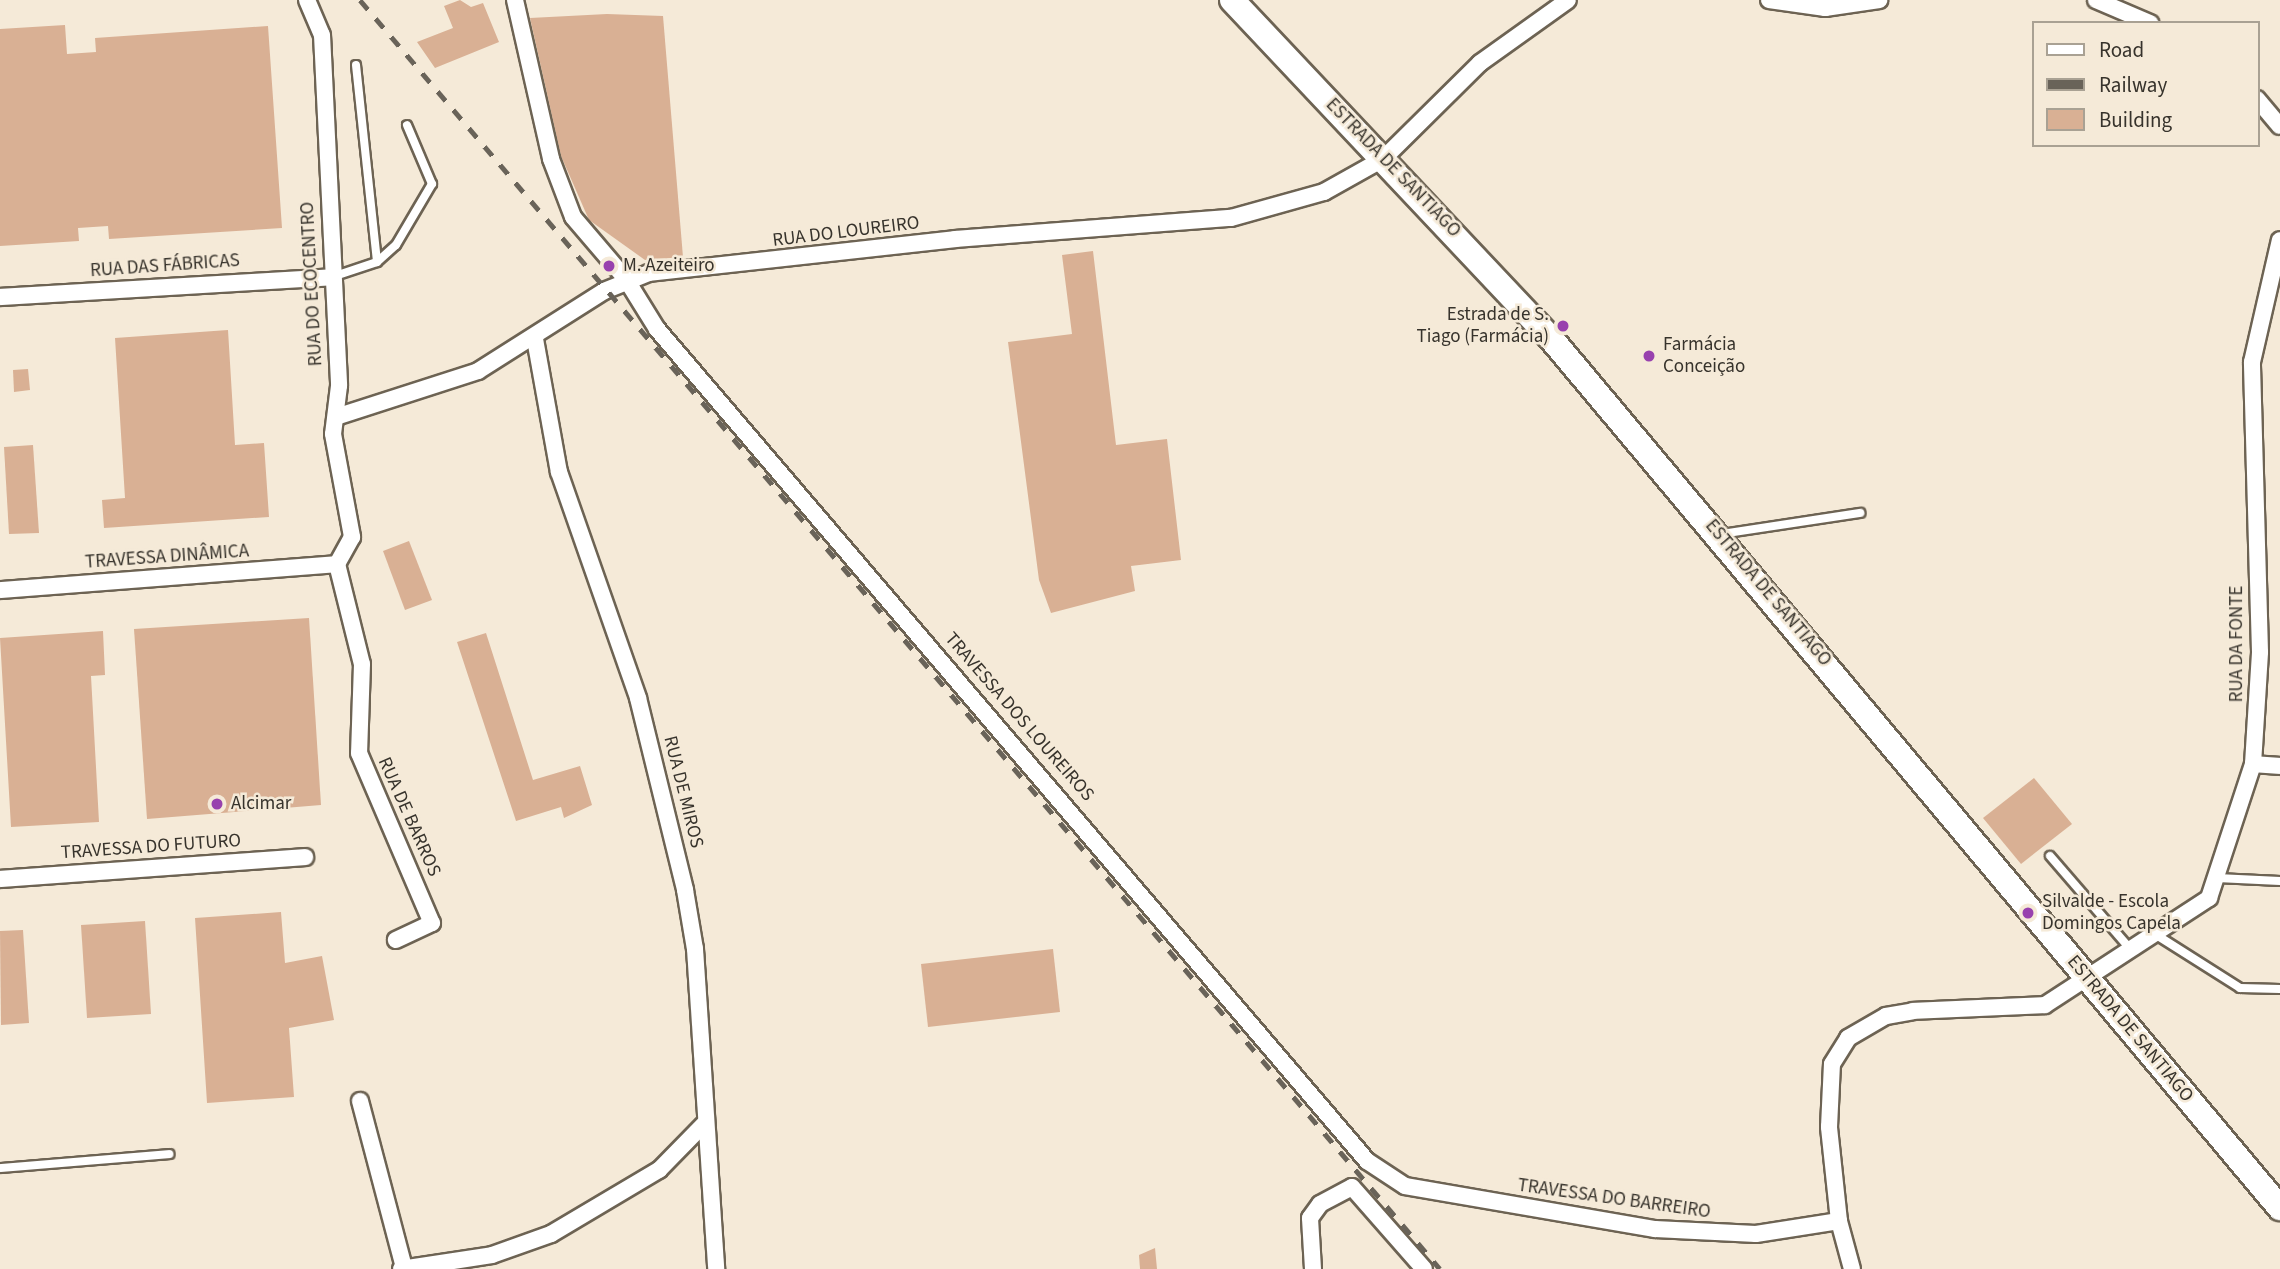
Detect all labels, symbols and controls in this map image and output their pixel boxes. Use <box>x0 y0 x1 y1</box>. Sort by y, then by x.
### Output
legend <box>2032 21 2259 147</box>
text: Road <box>2099 35 2144 65</box>
text: Railway <box>2099 70 2167 100</box>
street label: ESTRADA DE SANTIAGO <box>1321 94 1465 242</box>
text: Building <box>2099 105 2172 135</box>
street label: RUA DO ECOCENTRO <box>296 201 328 367</box>
street label: RUA DO LOUREIRO <box>771 212 921 252</box>
street label: RUA DAS FÁBRICAS <box>89 249 241 283</box>
place label: M. Azeiteiro <box>623 255 715 277</box>
marker: M. Azeiteiro <box>601 258 617 274</box>
place label: Estrada de S. Tiago (Farmácia) <box>1416 304 1549 348</box>
marker: Estrada de S. Tiago (Farmácia) <box>1555 318 1571 334</box>
place label: Farmácia Conceição <box>1663 334 1745 378</box>
marker: Farmácia Conceição <box>1641 348 1657 364</box>
street label: ESTRADA DE SANTIAGO <box>1700 515 1836 671</box>
street label: TRAVESSA DINÂMICA <box>84 540 250 574</box>
street label: RUA DA FONTE <box>2226 586 2248 702</box>
street label: TRAVESSA DOS LOUREIROS <box>939 628 1099 806</box>
street label: RUA DE MIROS <box>658 734 708 850</box>
street label: RUA DE BARROS <box>373 754 445 880</box>
place label: Alcimar <box>231 793 291 815</box>
marker: Alcimar <box>209 796 225 812</box>
street label: TRAVESSA DO FUTURO <box>60 829 242 865</box>
place label: Silvalde - Escola Domingos Capela <box>2042 891 2181 935</box>
marker: Silvalde - Escola Domingos Capela <box>2020 905 2036 921</box>
street label: ESTRADA DE SANTIAGO <box>2062 951 2198 1107</box>
street label: TRAVESSA DO BARREIRO <box>1516 1174 1712 1224</box>

